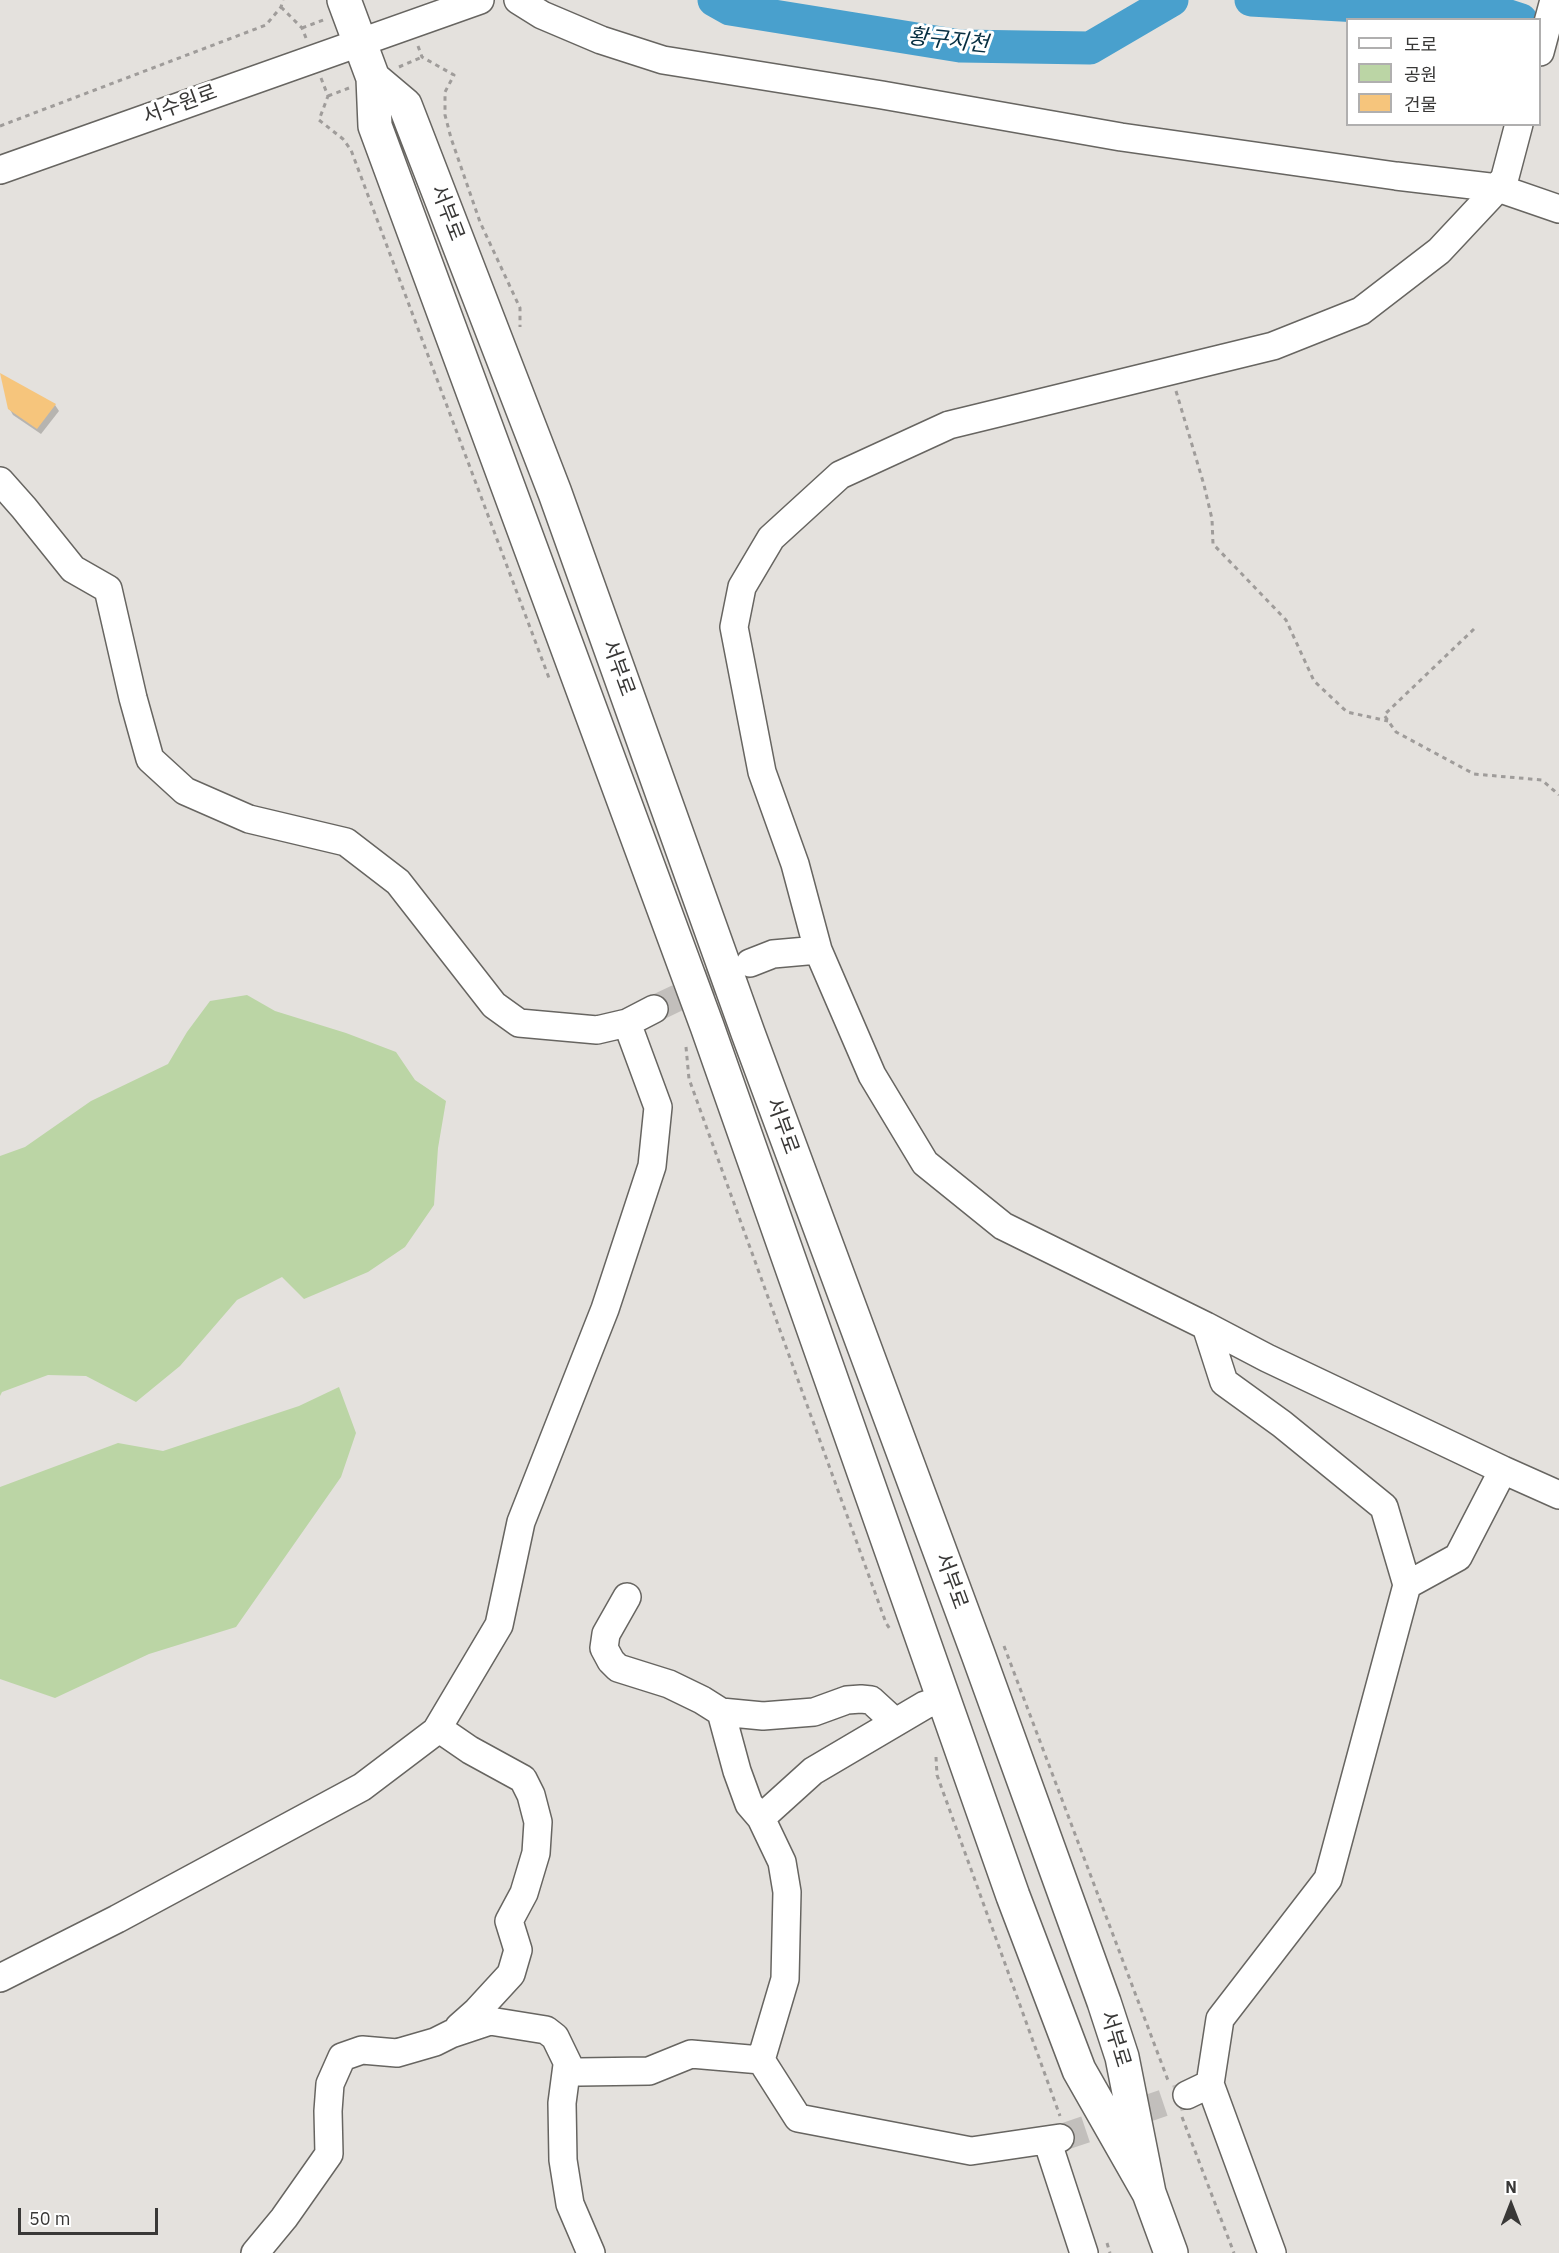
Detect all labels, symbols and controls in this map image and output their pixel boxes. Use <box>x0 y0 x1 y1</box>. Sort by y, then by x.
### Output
legend <box>1346 18 1541 126</box>
water label: 황구지천 <box>906 24 990 58</box>
text: 도로 <box>1404 33 1437 56</box>
text: 공원 <box>1404 63 1437 86</box>
street label: 서수원로 <box>139 80 221 130</box>
text: 건물 <box>1404 93 1437 116</box>
street label: 서부로 <box>425 181 469 245</box>
street label: 서부로 <box>596 636 640 700</box>
street label: 서부로 <box>760 1094 804 1158</box>
street label: 서부로 <box>929 1549 973 1613</box>
street label: 서부로 <box>1094 2008 1136 2070</box>
north arrow <box>1481 2175 1541 2235</box>
text: N <box>1505 2177 1517 2197</box>
scale bar <box>21 2196 160 2234</box>
text: 50 m <box>29 2207 71 2230</box>

